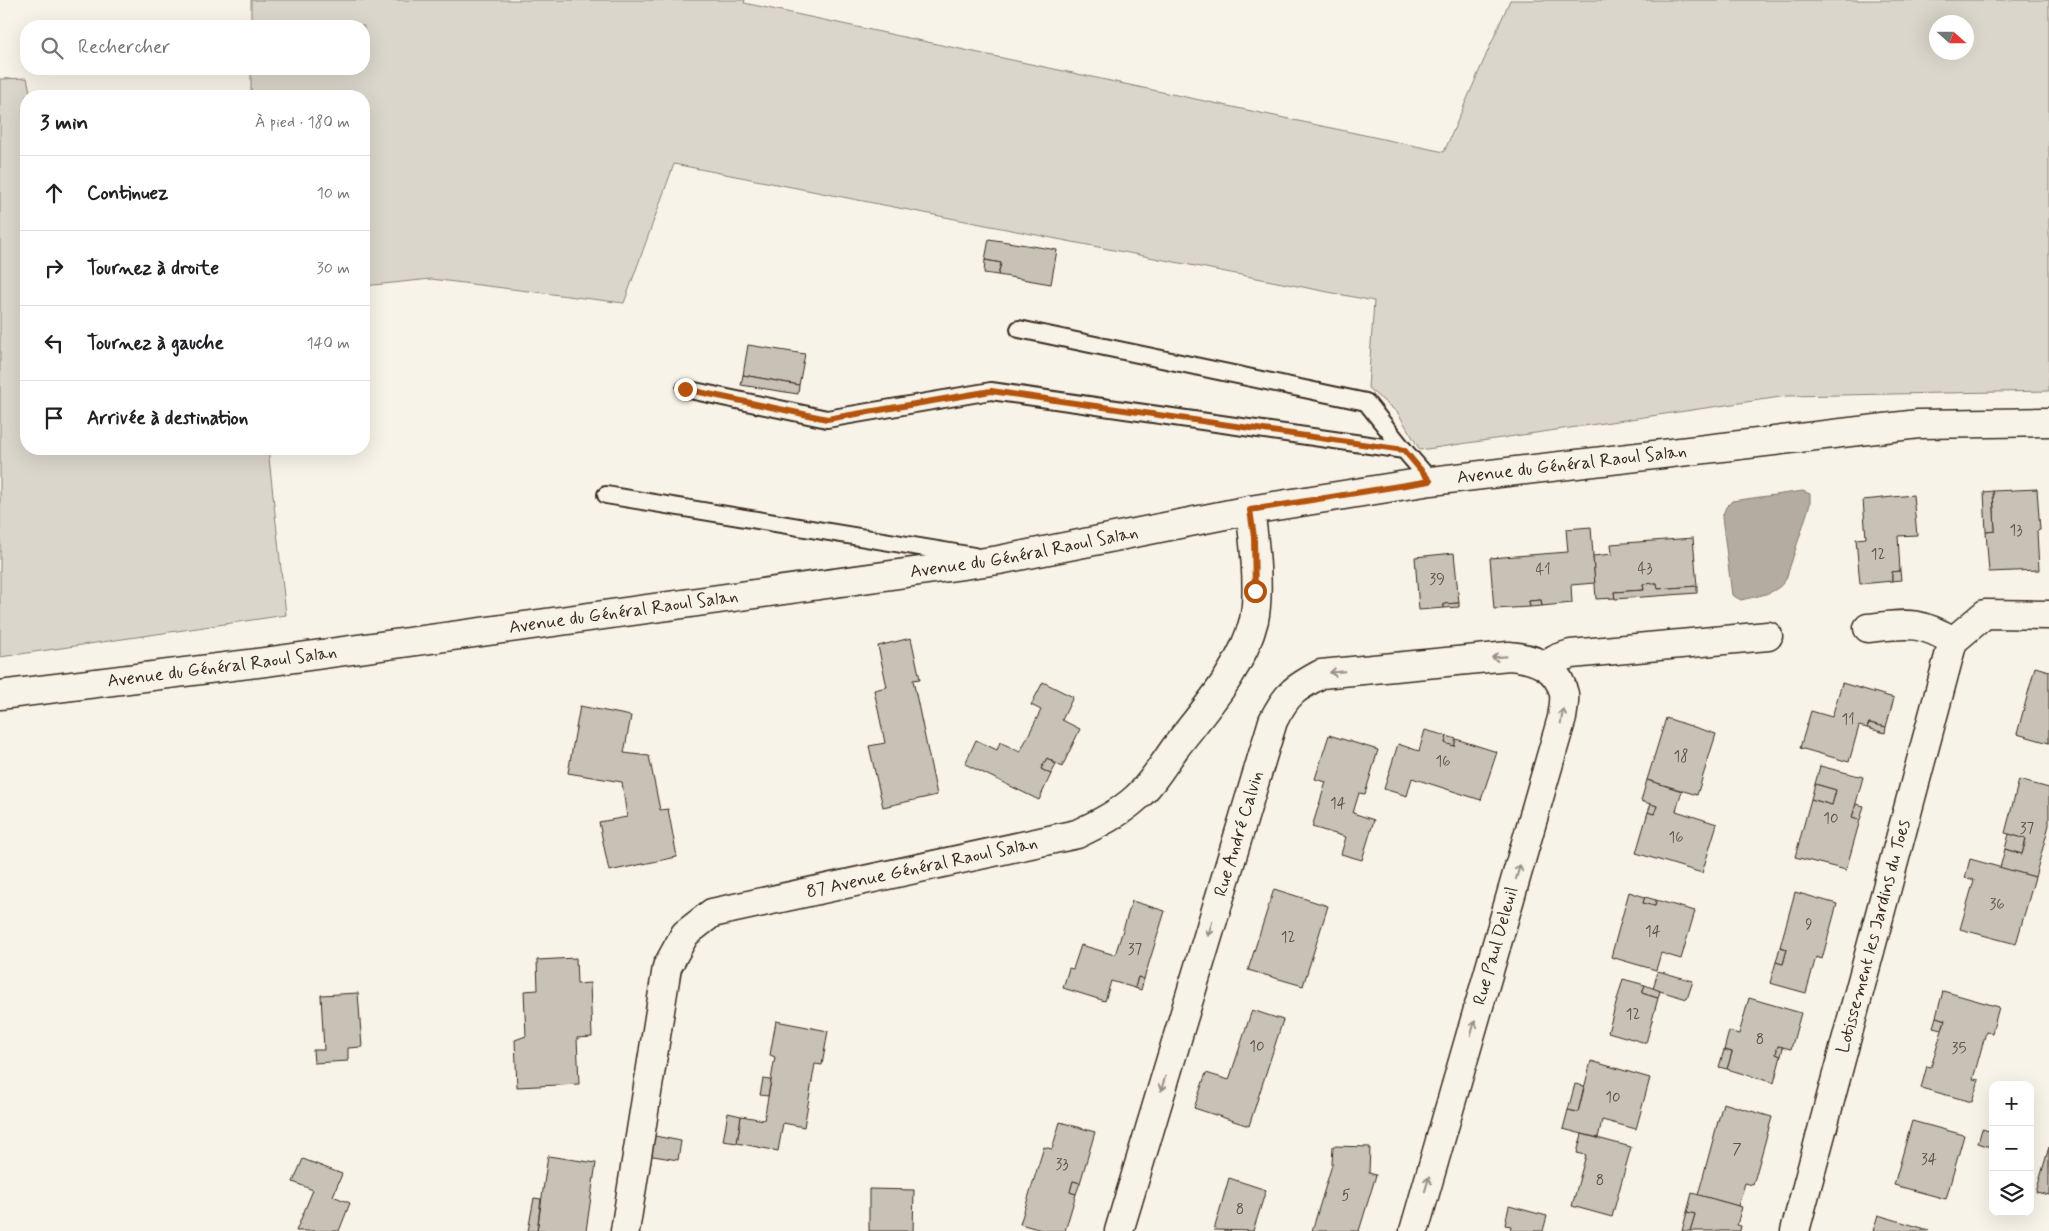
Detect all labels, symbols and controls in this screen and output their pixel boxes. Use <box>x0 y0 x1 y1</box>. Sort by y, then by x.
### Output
north arrow <box>1929 15 1974 60</box>
search box <box>20 20 370 75</box>
icon: search <box>38 34 66 62</box>
text: Rechercher <box>78 35 170 60</box>
text: 3 min <box>40 109 88 137</box>
text: À pied · 180 m <box>255 112 350 133</box>
icon: ahead <box>40 179 68 207</box>
text: Continuez <box>87 181 168 206</box>
text: 10 m <box>317 183 350 204</box>
icon: right <box>40 254 68 282</box>
text: Tournez à droite <box>87 256 219 281</box>
text: 30 m <box>317 258 350 279</box>
icon: left <box>40 329 68 357</box>
text: Tournez à gauche <box>87 331 224 356</box>
text: 140 m <box>306 333 350 354</box>
route end <box>674 378 697 401</box>
icon: arrive <box>40 404 68 432</box>
text: Arrivée à destination <box>87 406 248 431</box>
street label: Avenue du Général Raoul Salan <box>1455 439 1688 490</box>
street label: Avenue du Général Raoul Salan <box>908 521 1140 584</box>
house number: 13 <box>2009 521 2023 541</box>
house number: 12 <box>1871 545 1885 565</box>
house number: 43 <box>1637 559 1653 579</box>
house number: 41 <box>1535 560 1551 580</box>
house number: 39 <box>1429 570 1445 590</box>
route start <box>1244 580 1267 603</box>
street label: Avenue du Général Raoul Salan <box>507 584 740 640</box>
street label: Avenue du Général Raoul Salan <box>106 640 339 694</box>
one-way arrow <box>1491 652 1507 662</box>
one-way arrow <box>1329 667 1345 677</box>
one-way arrow <box>1557 708 1567 724</box>
house number: 11 <box>1841 710 1855 730</box>
house number: 18 <box>1674 747 1688 767</box>
house number: 16 <box>1435 752 1451 772</box>
street label: Rue André Calvin <box>1209 768 1269 899</box>
house number: 14 <box>1330 794 1346 814</box>
house number: 10 <box>1823 809 1839 829</box>
street label: Lotissement les Jardins du Toes <box>1831 817 1917 1056</box>
house number: 37 <box>2020 819 2035 839</box>
house number: 16 <box>1668 828 1684 848</box>
street label: 87 Avenue Général Raoul Salan <box>804 831 1040 904</box>
one-way arrow <box>1513 864 1523 880</box>
street label: Rue Paul Deleuil <box>1468 884 1524 1008</box>
house number: 36 <box>1989 895 2005 915</box>
house number: 9 <box>1805 915 1813 935</box>
one-way arrow <box>1205 920 1215 936</box>
house number: 14 <box>1645 922 1661 942</box>
house number: 12 <box>1281 928 1295 948</box>
house number: 37 <box>1128 940 1143 960</box>
house number: 12 <box>1626 1005 1640 1025</box>
one-way arrow <box>1468 1020 1478 1036</box>
house number: 8 <box>1756 1030 1764 1050</box>
house number: 10 <box>1249 1037 1265 1057</box>
house number: 35 <box>1952 1039 1966 1059</box>
one-way arrow <box>1158 1076 1168 1092</box>
map controls <box>1989 1081 2034 1216</box>
button: + <box>1989 1081 2034 1126</box>
house number: 10 <box>1605 1088 1621 1108</box>
button: − <box>1989 1126 2034 1171</box>
house number: 7 <box>1732 1140 1742 1160</box>
house number: 34 <box>1921 1150 1937 1170</box>
house number: 33 <box>1055 1155 1069 1175</box>
house number: 8 <box>1596 1171 1604 1191</box>
button: layers <box>1989 1171 2034 1216</box>
one-way arrow <box>1423 1177 1433 1193</box>
house number: 5 <box>1341 1186 1351 1206</box>
house number: 8 <box>1236 1200 1244 1220</box>

